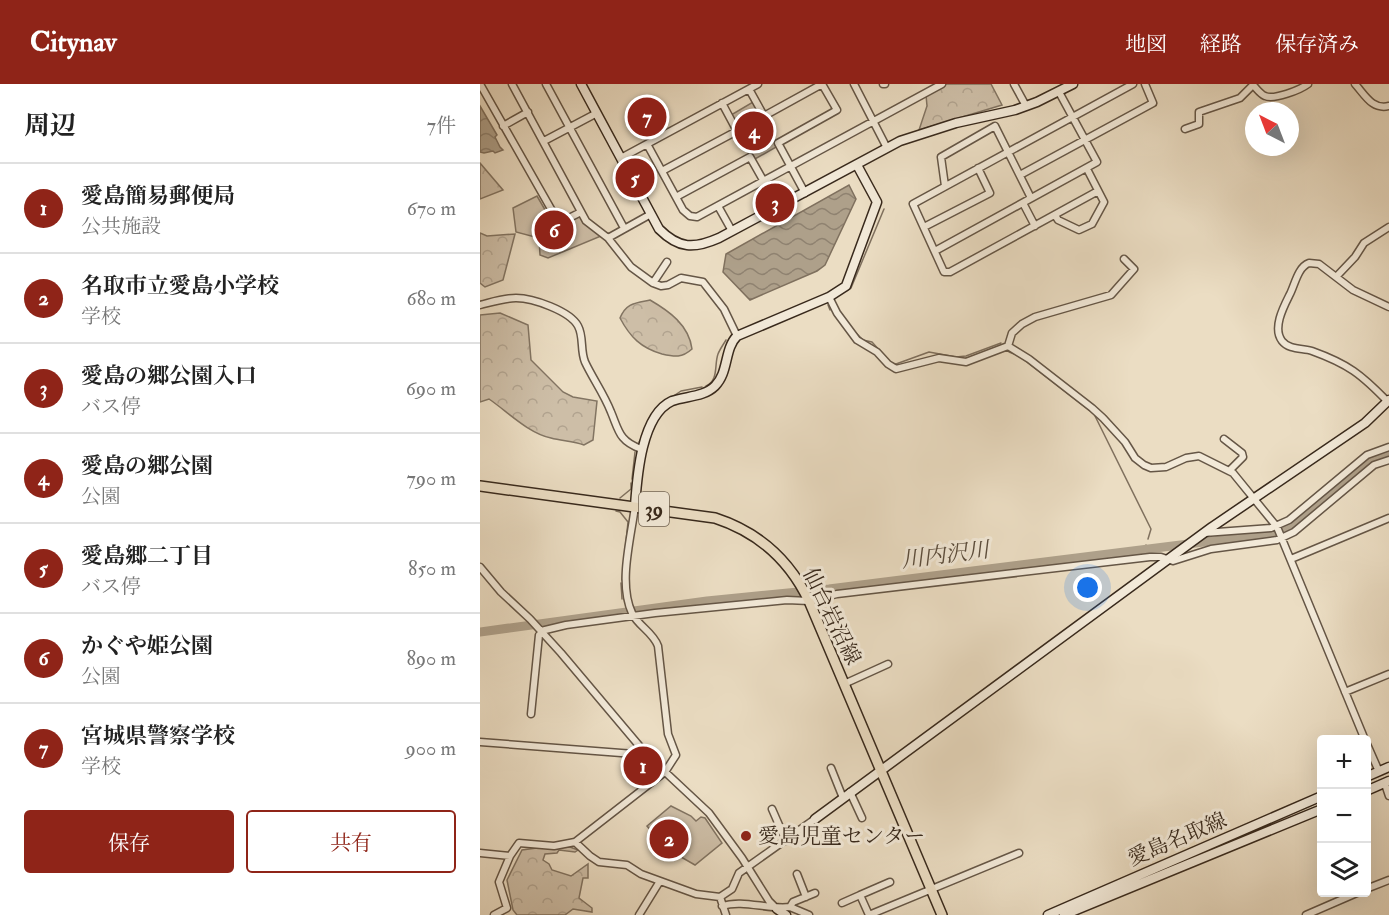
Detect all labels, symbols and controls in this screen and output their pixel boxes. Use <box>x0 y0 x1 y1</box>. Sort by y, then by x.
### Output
text: Citynav <box>30 25 117 60</box>
text: 地図 <box>1125 31 1167 58</box>
text: 経路 <box>1200 31 1242 58</box>
text: 保存済み <box>1275 31 1359 58</box>
pin: 7 <box>628 94 666 140</box>
north arrow <box>1245 102 1299 156</box>
pin: 4 <box>734 108 774 154</box>
text: 周辺 <box>24 110 76 142</box>
text: 7件 <box>427 113 456 138</box>
pin: 5 <box>616 156 654 200</box>
pin: 3 <box>756 180 794 226</box>
text: 愛島簡易郵便局 <box>81 182 235 210</box>
text: 1 <box>40 196 47 221</box>
text: 670 m <box>407 196 456 221</box>
pin: 6 <box>534 208 574 252</box>
text: 公共施設 <box>81 214 161 239</box>
text: 名取市立愛島小学校 <box>81 272 279 300</box>
text: 2 <box>38 286 49 311</box>
text: 680 m <box>407 286 456 311</box>
text: 学校 <box>81 304 121 329</box>
text: 愛島の郷公園入口 <box>81 362 257 390</box>
text: 3 <box>40 376 47 401</box>
text: 690 m <box>406 376 456 401</box>
text: バス停 <box>81 394 141 419</box>
text: 愛島の郷公園 <box>81 452 213 480</box>
text: 4 <box>38 466 49 491</box>
text: 790 m <box>407 466 456 491</box>
text: 公園 <box>81 484 121 509</box>
road number: 39 <box>639 492 669 526</box>
water label: 川内沢川 <box>900 535 992 574</box>
text: 愛島郷二丁目 <box>81 542 213 570</box>
text: 5 <box>39 556 48 581</box>
text: 850 m <box>408 556 456 581</box>
street label: 仙台岩沼線 <box>796 563 867 669</box>
your location <box>1073 573 1102 602</box>
text: バス停 <box>81 574 141 599</box>
text: かぐや姫公園 <box>81 632 213 660</box>
text: 6 <box>38 646 49 671</box>
text: 890 m <box>406 646 456 671</box>
text: 公園 <box>81 664 121 689</box>
text: 宮城県警察学校 <box>81 722 235 750</box>
map controls <box>1317 735 1371 897</box>
button: + <box>1317 735 1371 789</box>
text: 7 <box>39 736 48 761</box>
text: 900 m <box>406 736 456 761</box>
pin: 1 <box>624 744 662 788</box>
text: 学校 <box>81 754 121 779</box>
button: − <box>1317 789 1371 843</box>
street label: 愛島名取線 <box>1124 807 1231 872</box>
button: 保存 <box>24 810 234 873</box>
button: 共有 <box>246 810 456 873</box>
pin: 2 <box>650 816 688 861</box>
place label: 愛島児童センター <box>758 823 925 850</box>
marker: 愛島児童センター <box>739 829 753 843</box>
button: layers <box>1317 843 1371 897</box>

